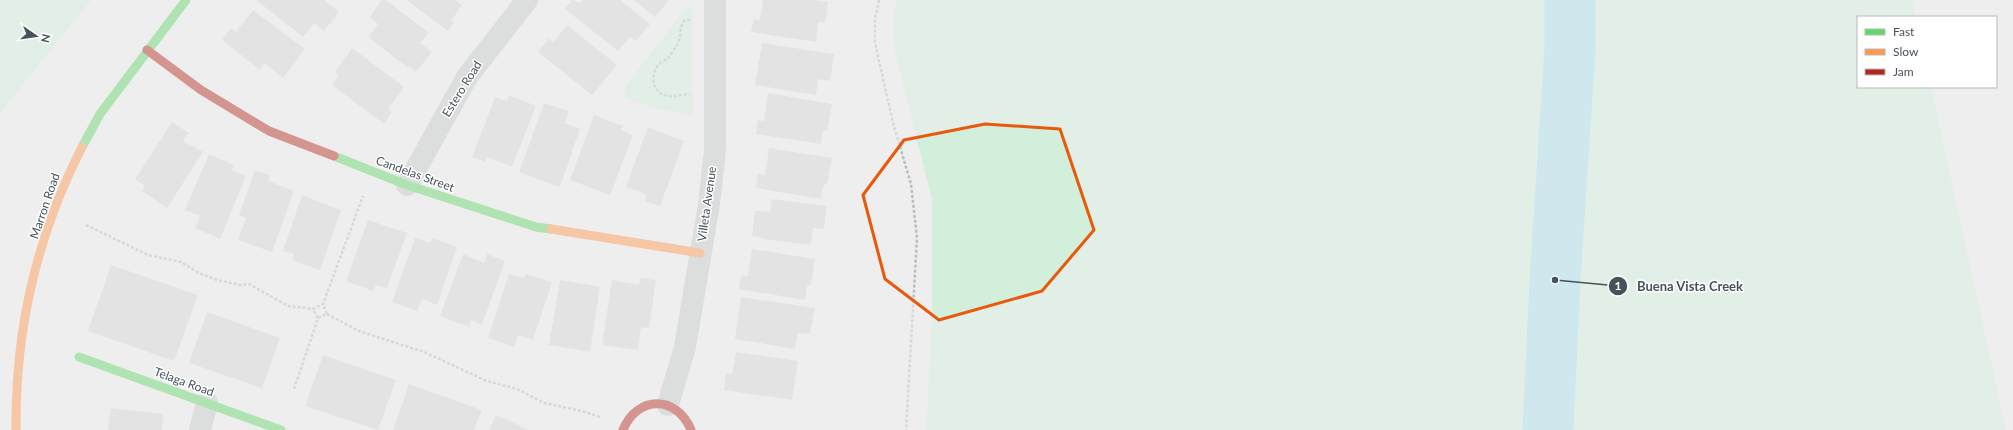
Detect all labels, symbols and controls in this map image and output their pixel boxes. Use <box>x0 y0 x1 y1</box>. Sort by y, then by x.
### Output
north arrow <box>16 16 56 56</box>
legend <box>1857 16 1997 88</box>
text: Fast <box>1893 24 1915 39</box>
text: N <box>39 33 54 44</box>
text: Slow <box>1893 44 1919 59</box>
street label: Estero Road <box>438 58 485 120</box>
text: Jam <box>1893 64 1914 79</box>
street label: Candelas Street <box>374 152 457 195</box>
street label: Villeta Avenue <box>694 165 719 242</box>
street label: Marron Road <box>26 171 63 241</box>
callout: Buena Vista Creek <box>1608 274 1751 299</box>
text: 1 <box>1615 278 1622 293</box>
text: Buena Vista Creek <box>1637 278 1743 294</box>
street label: Telaga Road <box>152 364 216 399</box>

